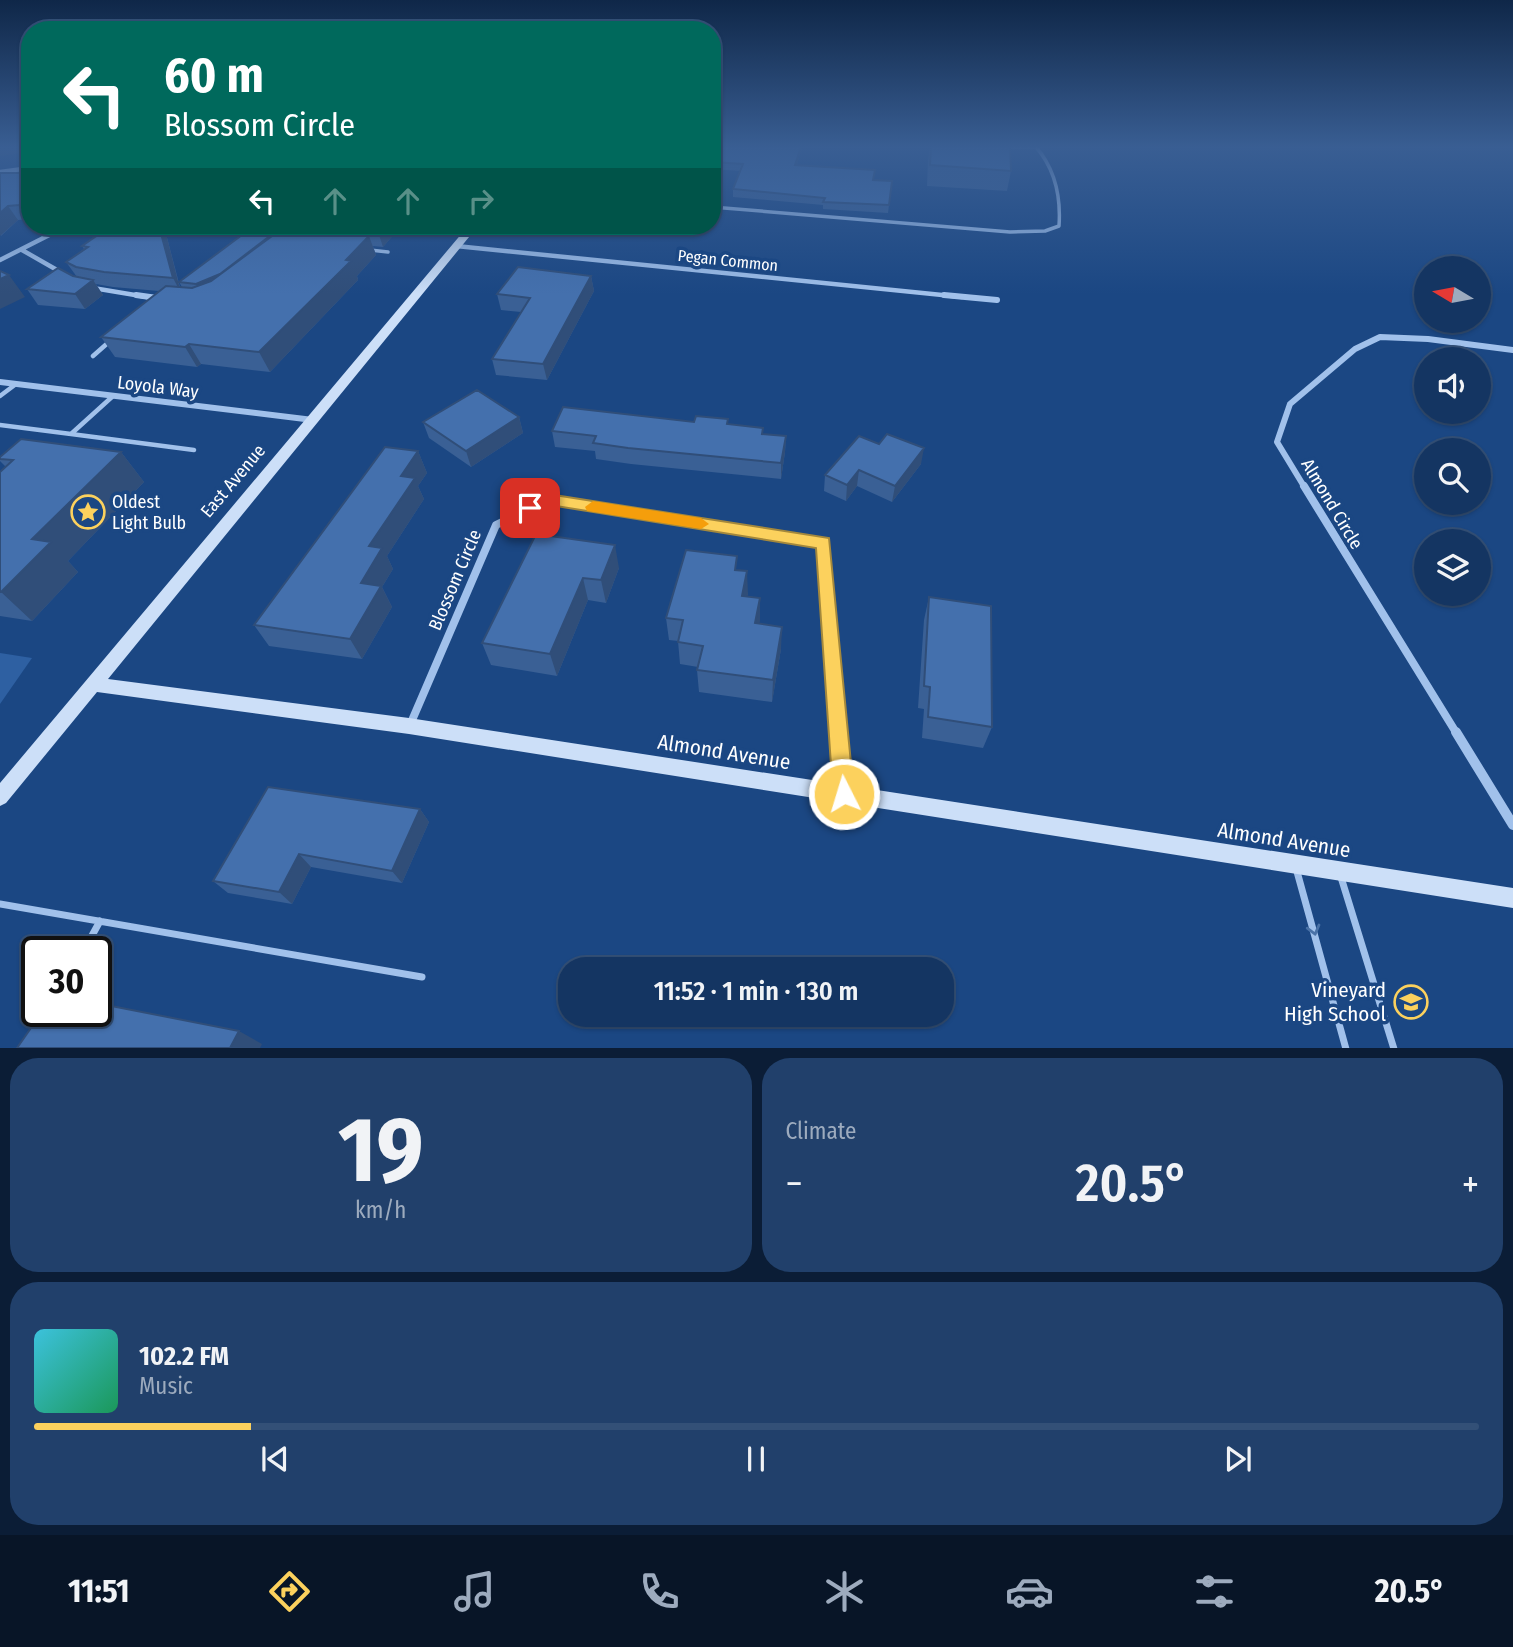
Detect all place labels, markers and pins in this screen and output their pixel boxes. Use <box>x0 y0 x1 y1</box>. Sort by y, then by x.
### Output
pin <box>500 478 560 538</box>
place label: Oldest Light Bulb <box>112 491 186 534</box>
place icon: Oldest Light Bulb <box>69 493 107 531</box>
place label: Vineyard High School <box>1284 977 1386 1027</box>
school or university icon: Vineyard High School <box>1392 983 1430 1021</box>

